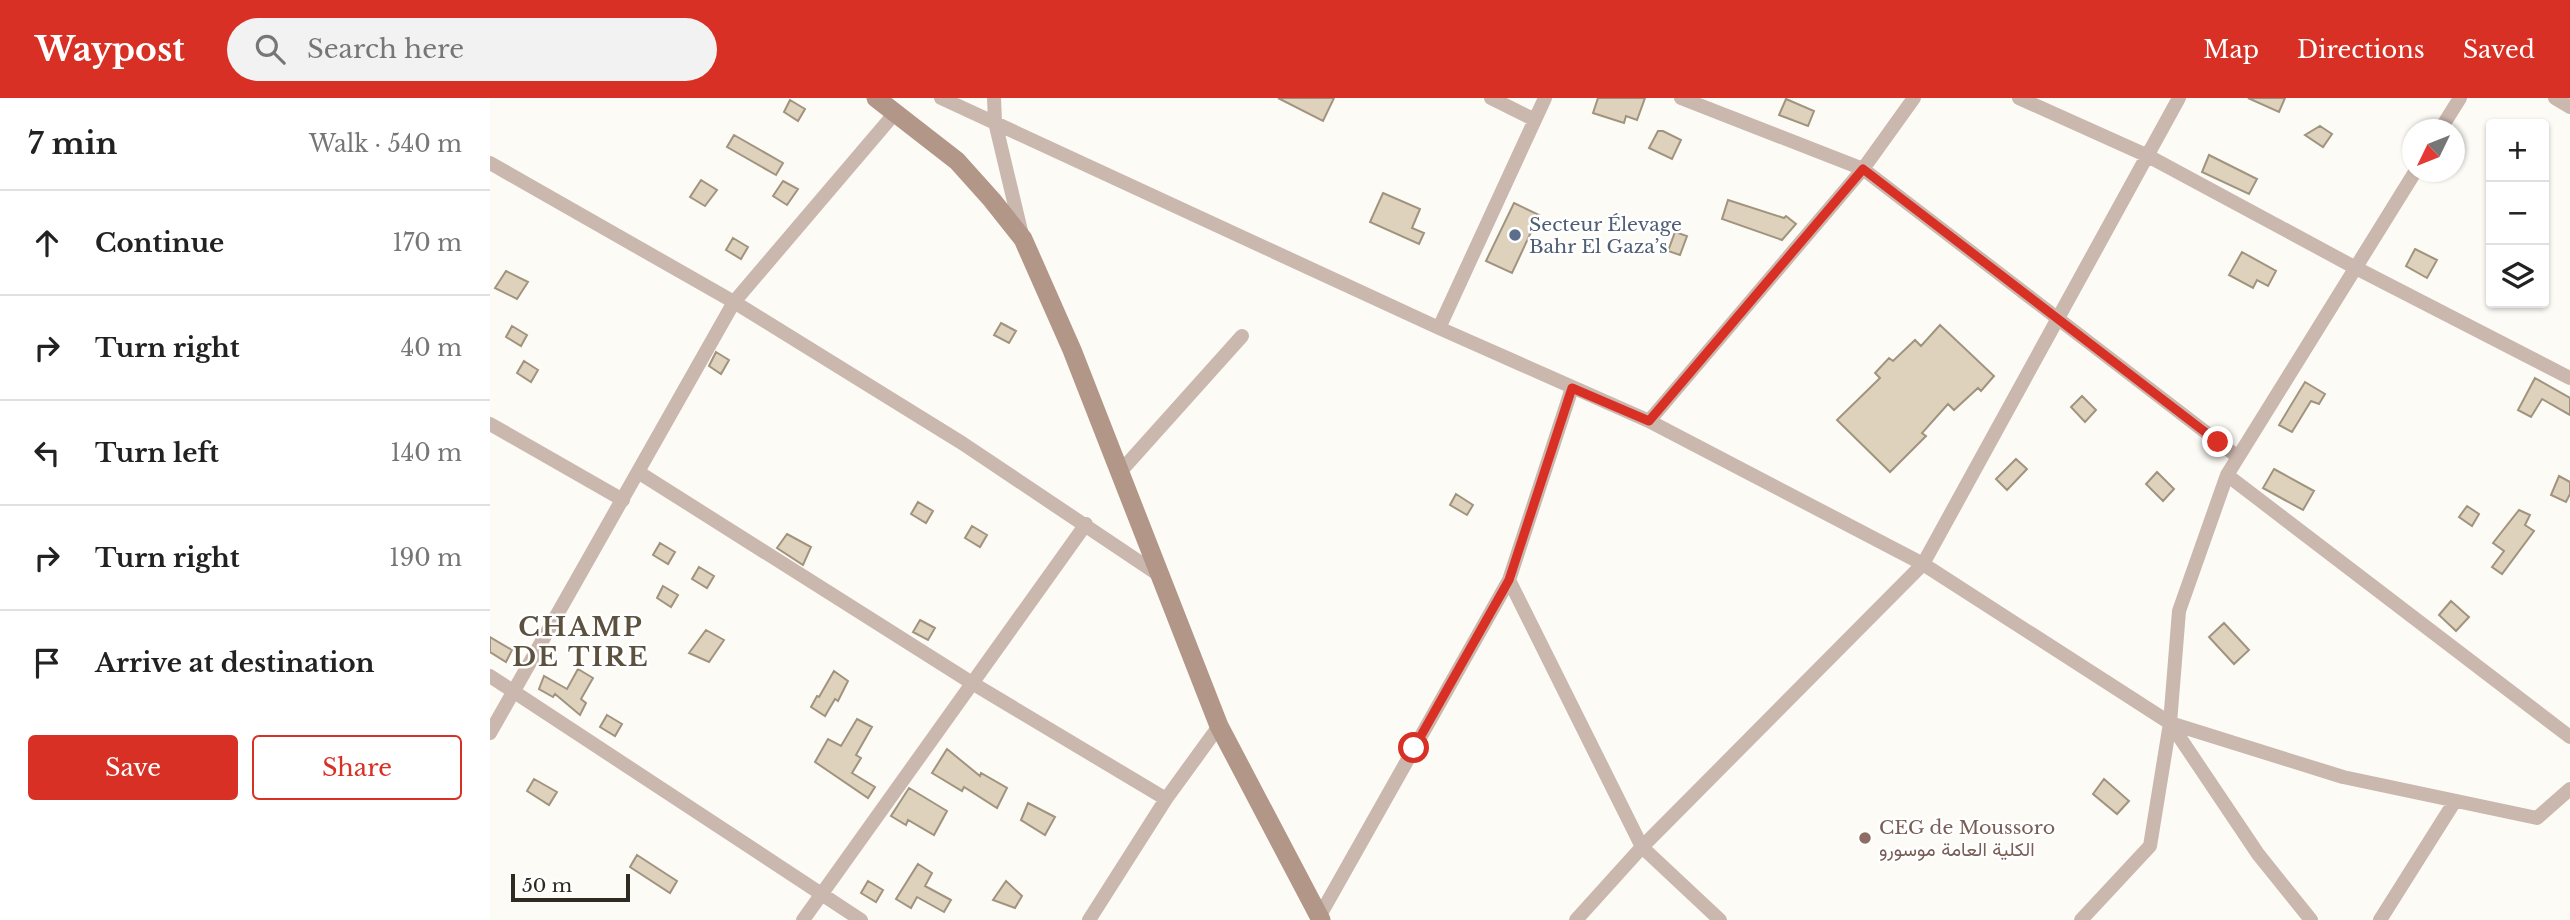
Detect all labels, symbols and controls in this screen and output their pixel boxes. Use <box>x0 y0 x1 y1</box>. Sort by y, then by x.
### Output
search box <box>227 18 717 81</box>
text: Waypost <box>35 29 185 70</box>
icon: search <box>251 30 289 68</box>
text: Search here <box>307 33 464 65</box>
text: Map <box>2203 35 2259 64</box>
text: Directions <box>2297 35 2425 64</box>
text: Saved <box>2463 35 2535 64</box>
north arrow <box>2402 119 2465 182</box>
map controls <box>2486 119 2549 308</box>
button: + <box>2486 119 2549 182</box>
text: 7 min <box>28 125 117 162</box>
text: Walk · 540 m <box>309 130 462 158</box>
button: − <box>2486 182 2549 245</box>
place label: Secteur Élevage Bahr El Gaza’s <box>1529 213 1682 258</box>
icon: ahead <box>28 224 66 262</box>
text: Continue <box>95 227 224 259</box>
marker: Secteur Élevage Bahr El Gaza’s <box>1507 227 1523 243</box>
text: 170 m <box>392 229 462 257</box>
button: layers <box>2486 245 2549 308</box>
icon: right <box>28 329 66 367</box>
text: Turn right <box>95 332 240 364</box>
text: 40 m <box>401 334 462 362</box>
route end <box>2202 426 2233 457</box>
icon: left <box>28 434 66 472</box>
text: Turn left <box>95 437 219 469</box>
text: 140 m <box>391 439 462 467</box>
icon: right <box>28 539 66 577</box>
text: Turn right <box>95 542 240 574</box>
text: 190 m <box>389 544 462 572</box>
district label: CHAMP DE TIRE <box>512 611 650 673</box>
icon: arrive <box>28 644 66 682</box>
text: Arrive at destination <box>95 647 375 679</box>
route start <box>1398 732 1429 763</box>
button: Save <box>28 735 238 800</box>
button: Share <box>252 735 462 800</box>
place label: CEG de Moussoro الكلية العامة موسورو <box>1879 816 2055 861</box>
marker: CEG de Moussoro الكلية العامة موسورو <box>1857 830 1873 846</box>
scale bar <box>511 871 630 903</box>
text: 50 m <box>522 874 572 897</box>

